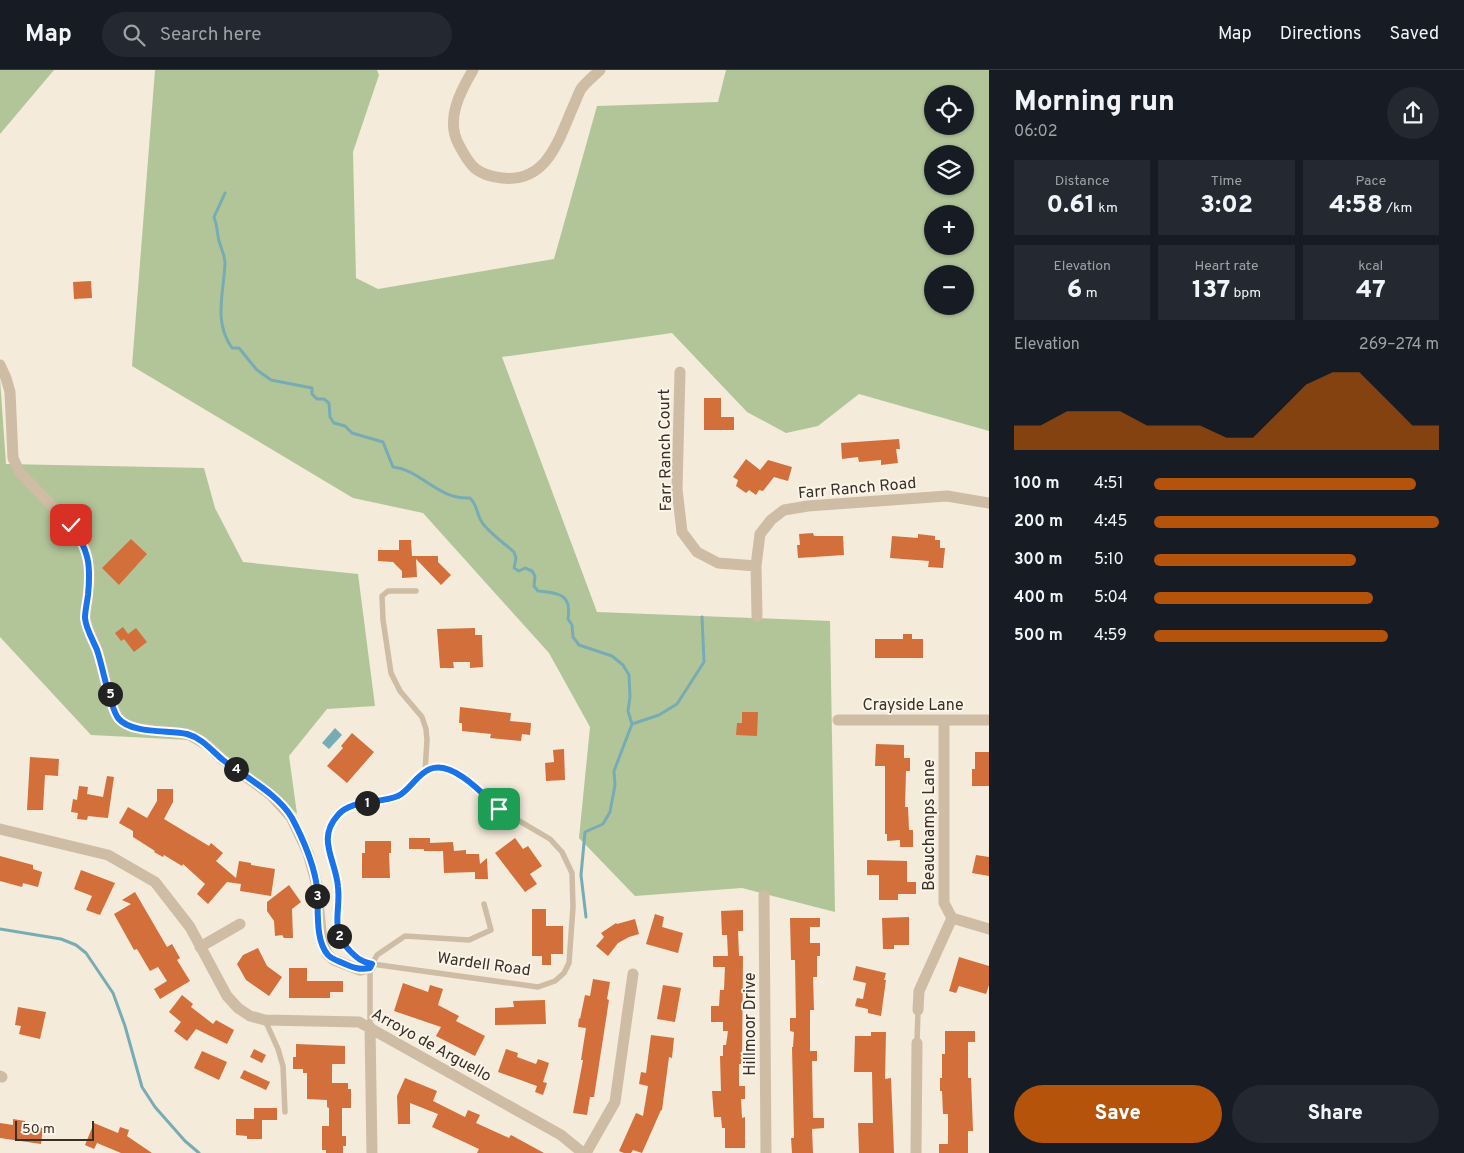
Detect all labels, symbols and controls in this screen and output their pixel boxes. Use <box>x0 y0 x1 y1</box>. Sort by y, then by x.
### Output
search box <box>102 12 452 57</box>
text: Map <box>25 20 72 50</box>
icon: search <box>120 21 148 49</box>
text: Search here <box>160 23 261 47</box>
text: Map <box>1218 23 1252 46</box>
text: Directions <box>1280 23 1362 46</box>
text: Saved <box>1390 23 1439 46</box>
map controls <box>924 85 974 315</box>
button: locate <box>924 85 974 135</box>
text: Morning run <box>1014 85 1175 121</box>
button: share <box>1387 87 1439 139</box>
text: 06:02 <box>1014 122 1058 142</box>
button: layers <box>924 145 974 195</box>
text: Distance <box>1055 173 1110 190</box>
text: Time <box>1211 173 1242 190</box>
text: Pace <box>1355 173 1386 190</box>
text: 0.61 <box>1047 190 1095 222</box>
text: 3:02 <box>1200 190 1253 222</box>
text: 4:58 <box>1329 190 1383 222</box>
text: km <box>1095 200 1118 217</box>
text: /km <box>1383 200 1412 217</box>
button: + <box>924 205 974 255</box>
text: Elevation <box>1053 258 1111 275</box>
text: Heart rate <box>1194 258 1259 275</box>
text: kcal <box>1358 258 1383 275</box>
button: − <box>924 265 974 315</box>
text: 6 <box>1067 275 1082 307</box>
text: 137 <box>1192 275 1230 307</box>
text: 47 <box>1356 275 1386 307</box>
text: m <box>1082 285 1098 302</box>
text: bpm <box>1230 285 1261 302</box>
text: Elevation <box>1014 335 1080 355</box>
text: 269–274 m <box>1359 335 1439 355</box>
street label: Farr Ranch Court <box>655 389 677 511</box>
street label: Farr Ranch Road <box>797 474 917 504</box>
text: 100 m <box>1014 474 1060 494</box>
text: 4:51 <box>1094 474 1123 494</box>
pin <box>50 504 92 546</box>
icon: check <box>57 511 85 539</box>
text: 200 m <box>1014 512 1063 532</box>
text: 4:45 <box>1094 512 1127 532</box>
text: 300 m <box>1014 550 1062 570</box>
text: 5:10 <box>1094 550 1124 570</box>
text: 400 m <box>1014 588 1063 608</box>
text: 5:04 <box>1094 588 1128 608</box>
text: 500 m <box>1014 626 1063 646</box>
text: 4:59 <box>1094 626 1127 646</box>
pin: 5 <box>98 682 122 706</box>
text: 5 <box>106 686 115 703</box>
street label: Crayside Lane <box>862 696 964 716</box>
pin: 4 <box>224 756 248 782</box>
street label: Beauchamps Lane <box>920 759 940 891</box>
text: 4 <box>232 761 241 778</box>
pin <box>478 788 520 830</box>
pin: 1 <box>354 790 380 816</box>
text: 1 <box>365 795 370 812</box>
icon: arrive <box>485 795 513 823</box>
pin: 3 <box>304 884 330 908</box>
text: 3 <box>313 888 322 905</box>
pin: 2 <box>326 924 352 948</box>
text: 2 <box>335 928 344 945</box>
street label: Wardell Road <box>436 949 532 981</box>
street label: Hillmoor Drive <box>741 972 761 1076</box>
street label: Arroyo de Arguello <box>368 1005 495 1087</box>
button: Save <box>1014 1085 1222 1143</box>
button: Share <box>1232 1085 1439 1143</box>
scale bar <box>15 1118 94 1141</box>
text: 50 m <box>22 1121 55 1138</box>

